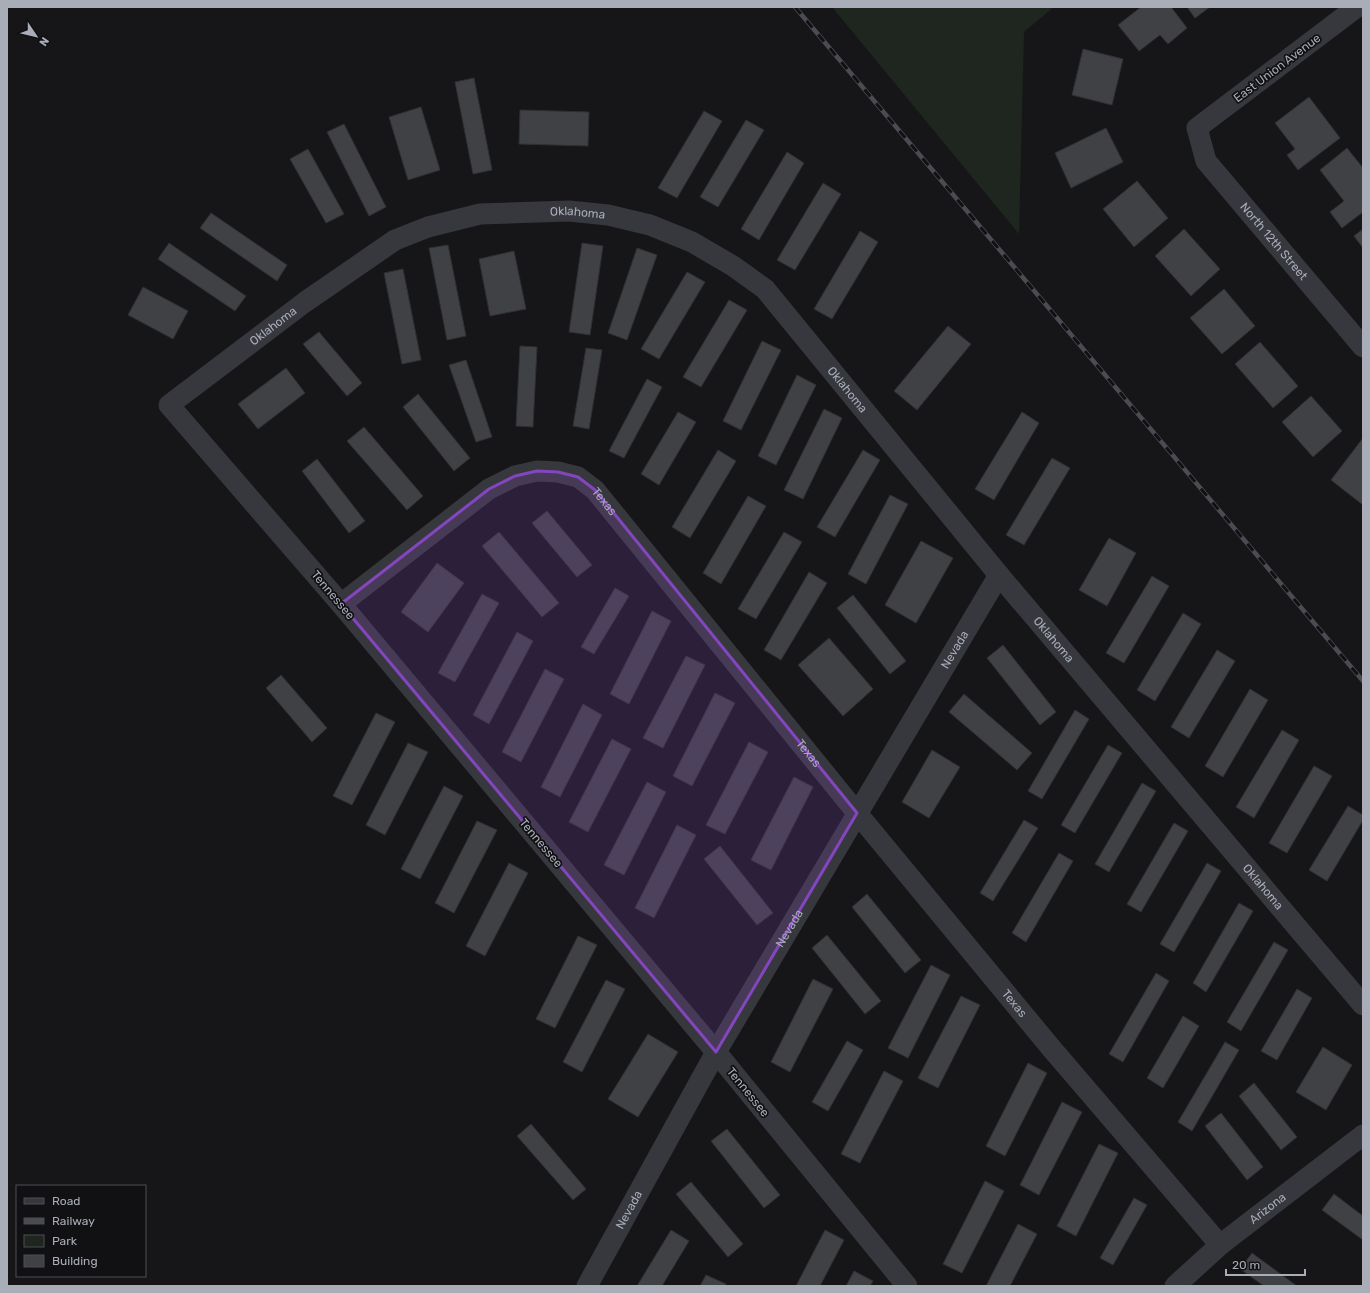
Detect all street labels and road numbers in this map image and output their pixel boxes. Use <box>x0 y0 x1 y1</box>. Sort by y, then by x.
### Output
street label: East Union Avenue <box>1231 31 1323 105</box>
street label: North 12th Street <box>1237 200 1311 283</box>
street label: Oklahoma <box>550 204 606 222</box>
street label: Oklahoma <box>247 304 299 348</box>
street label: Oklahoma <box>824 364 870 416</box>
street label: Texas <box>589 485 620 518</box>
street label: Tennessee <box>309 568 358 622</box>
street label: Oklahoma <box>1030 614 1077 665</box>
street label: Nevada <box>938 628 971 671</box>
street label: Texas <box>793 737 824 770</box>
street label: Tennessee <box>517 816 566 870</box>
street label: Oklahoma <box>1240 861 1286 912</box>
street label: Nevada <box>773 907 806 950</box>
street label: Texas <box>999 987 1030 1020</box>
street label: Tennessee <box>724 1064 772 1120</box>
street label: Nevada <box>613 1188 645 1231</box>
street label: Arizona <box>1247 1190 1289 1227</box>

